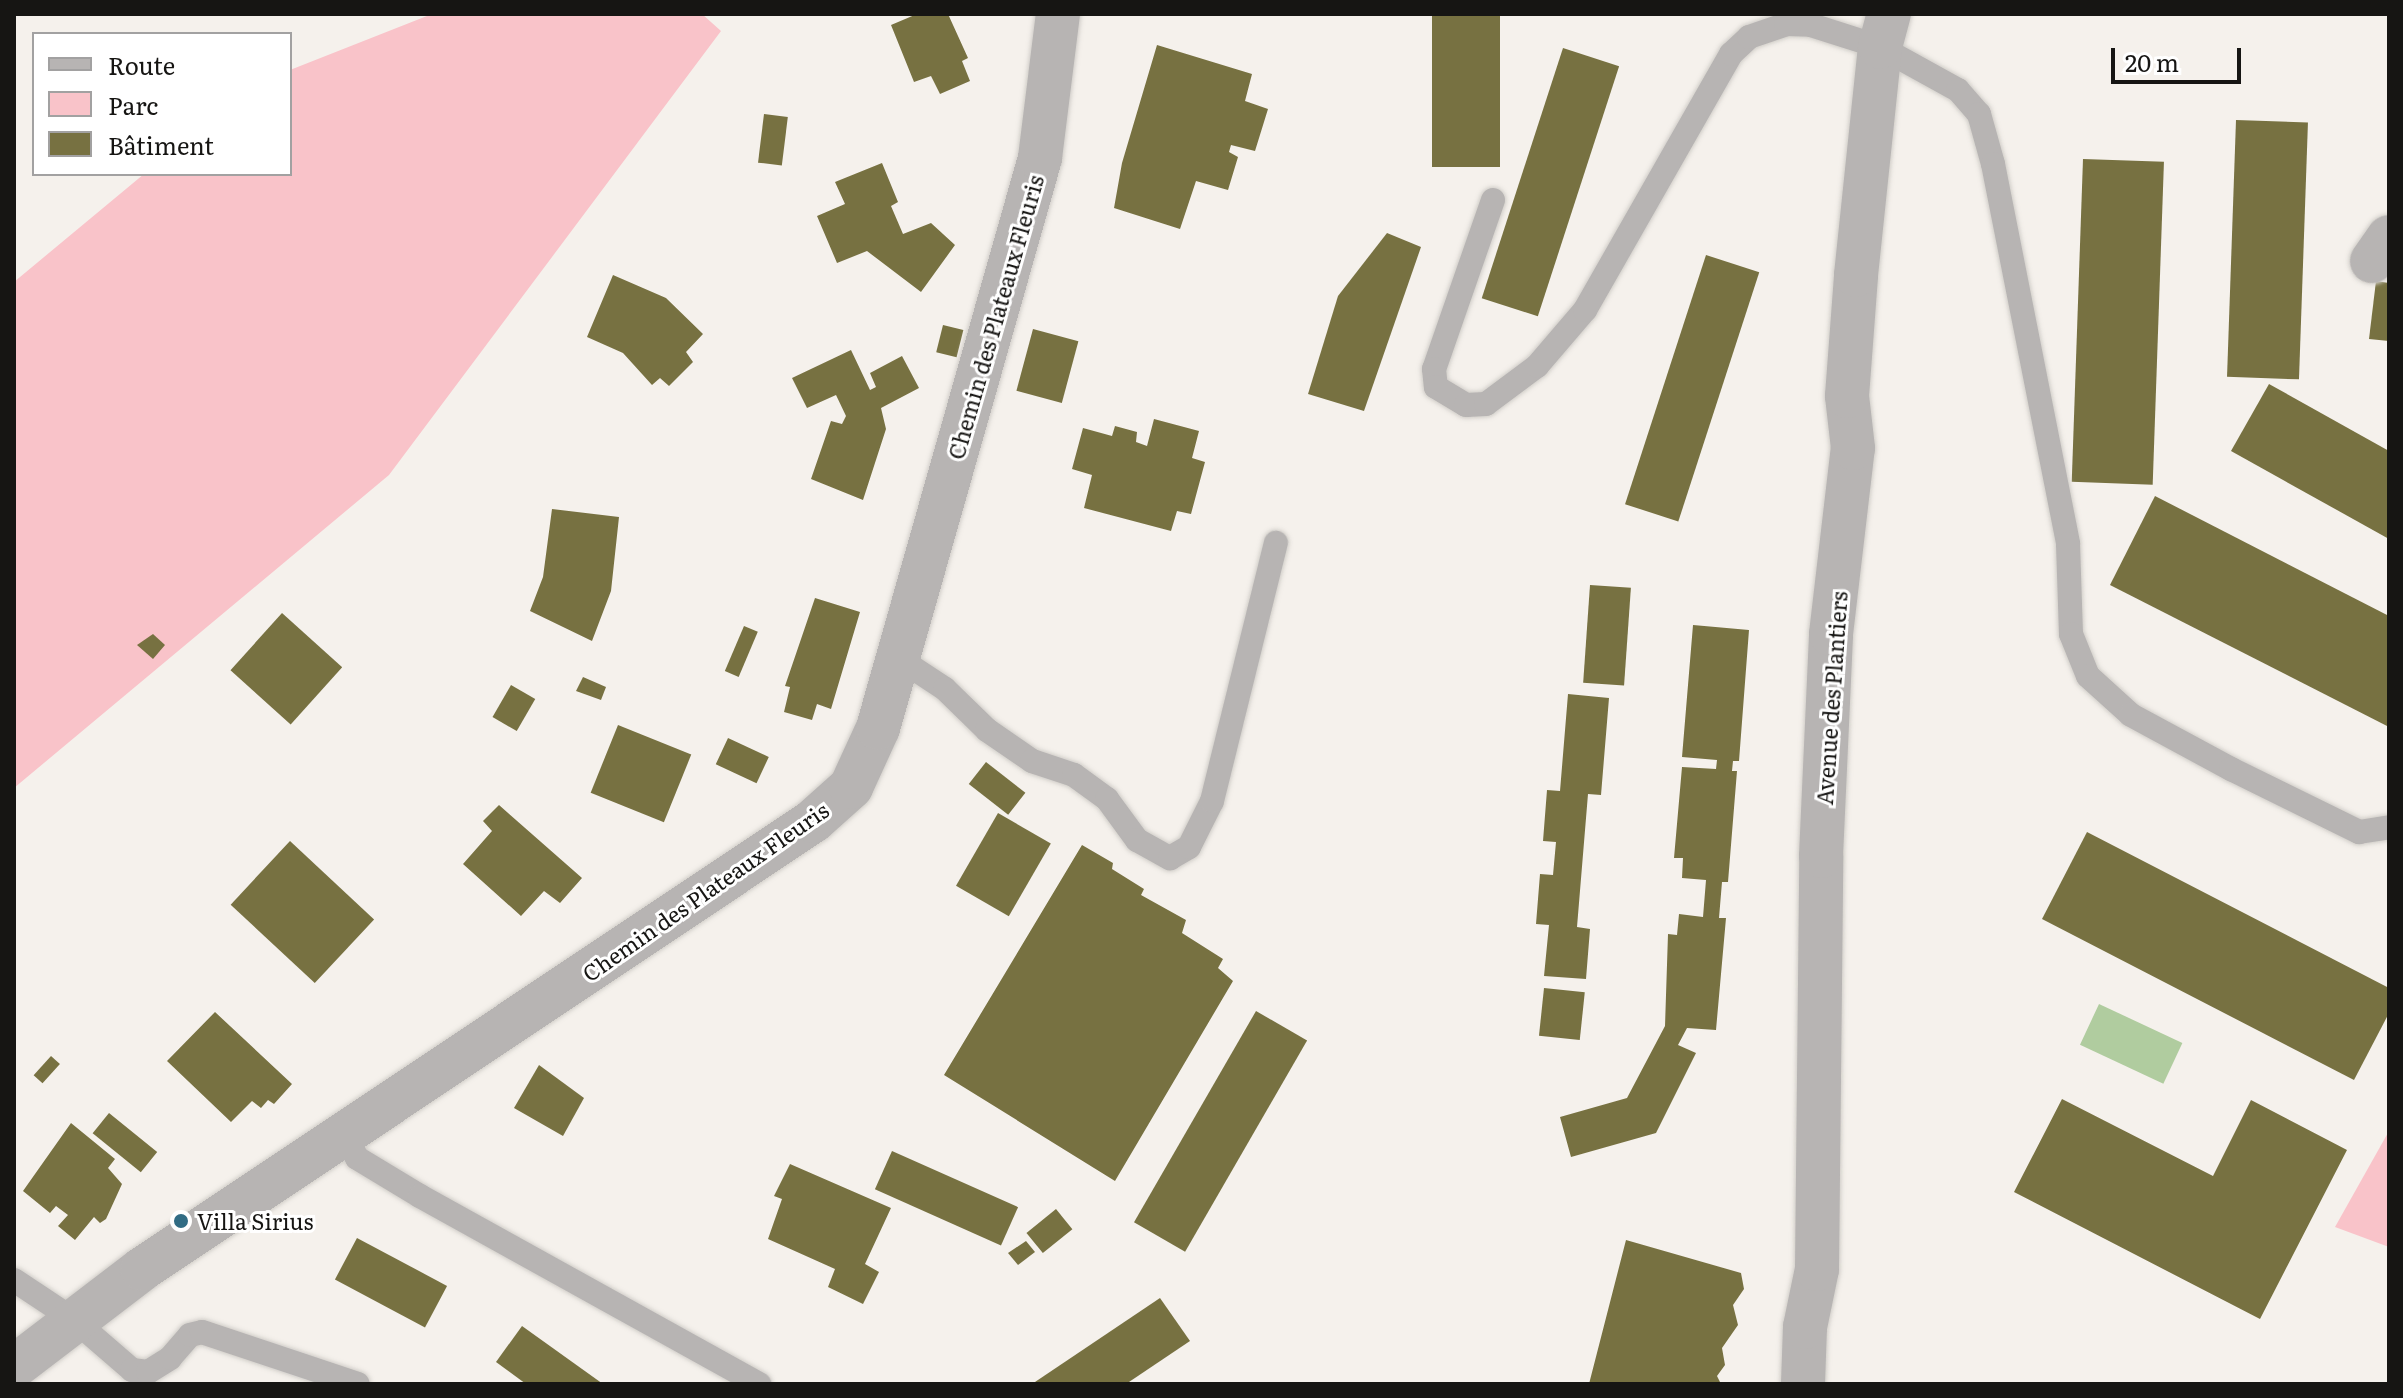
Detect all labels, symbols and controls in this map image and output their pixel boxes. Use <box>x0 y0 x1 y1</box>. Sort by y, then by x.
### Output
legend <box>32 32 292 176</box>
scale bar <box>2115 32 2245 82</box>
text: 20 m <box>2125 44 2179 79</box>
text: Route <box>108 47 175 82</box>
text: Parc <box>108 87 158 122</box>
text: Bâtiment <box>108 127 214 162</box>
street label: Chemin des Plateaux Fleuris <box>942 172 1048 462</box>
street label: Avenue des Plantiers <box>1810 590 1852 806</box>
street label: Chemin des Plateaux Fleuris <box>577 796 833 986</box>
place label: Villa Sirius <box>197 1208 313 1234</box>
marker: Villa Sirius <box>172 1212 190 1230</box>

